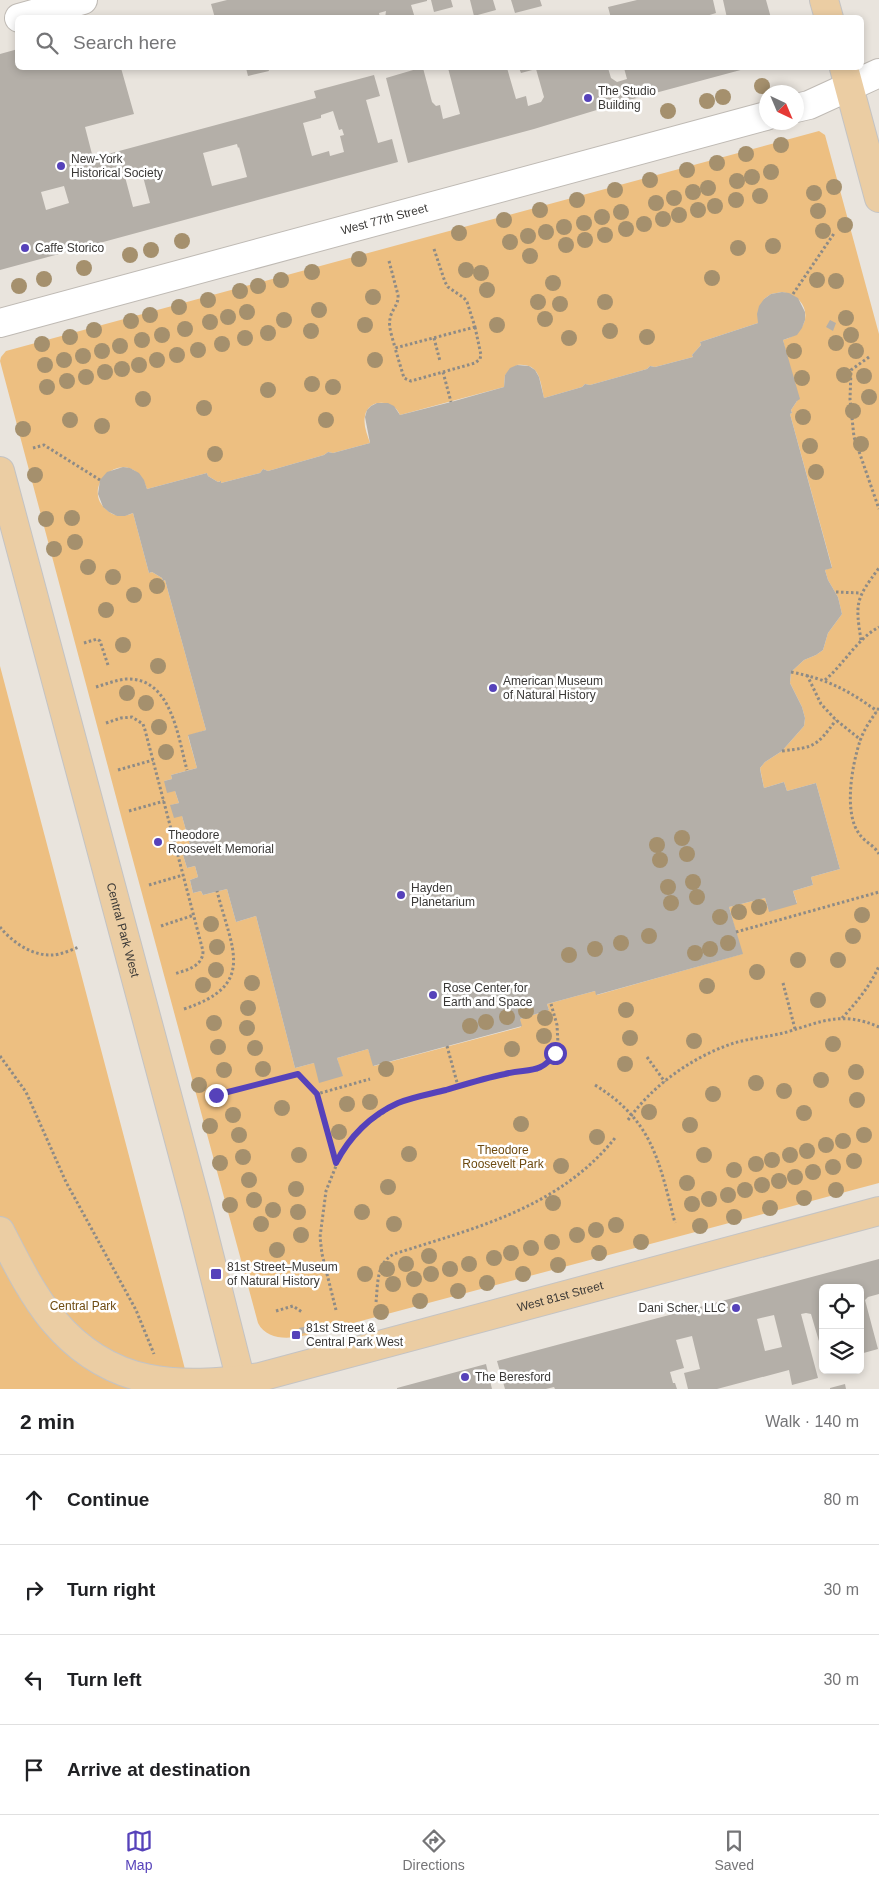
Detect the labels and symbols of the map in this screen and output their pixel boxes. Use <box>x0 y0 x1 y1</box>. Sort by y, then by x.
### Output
place label: The Studio Building <box>598 84 656 112</box>
north arrow <box>759 85 804 130</box>
marker: The Studio Building <box>582 92 594 104</box>
place label: New-York Historical Society <box>71 152 163 180</box>
marker: New-York Historical Society <box>55 160 67 172</box>
street label: West 77th Street <box>339 201 430 238</box>
place label: Caffe Storico <box>35 241 104 255</box>
marker: Caffe Storico <box>19 242 31 254</box>
place label: American Museum of Natural History <box>503 674 603 702</box>
marker: American Museum of Natural History <box>487 682 499 694</box>
place label: Theodore Roosevelt Memorial <box>168 828 274 856</box>
marker: Theodore Roosevelt Memorial <box>152 836 164 848</box>
street label: Central Park West <box>103 881 142 979</box>
place label: Hayden Planetarium <box>411 881 475 909</box>
marker: Hayden Planetarium <box>395 889 407 901</box>
place label: Rose Center for Earth and Space <box>443 981 533 1009</box>
marker: Rose Center for Earth and Space <box>427 989 439 1001</box>
route start <box>544 1042 567 1065</box>
route end <box>205 1084 228 1107</box>
park label: Theodore Roosevelt Park <box>462 1143 545 1171</box>
place label: 81st Street–Museum of Natural History <box>227 1260 338 1288</box>
marker: 81st Street–Museum of Natural History <box>209 1267 223 1281</box>
street label: West 81st Street <box>516 1278 605 1315</box>
park label: Central Park <box>50 1299 117 1313</box>
place label: Dani Scher, LLC <box>639 1301 726 1315</box>
marker: Dani Scher, LLC <box>730 1302 742 1314</box>
place label: 81st Street & Central Park West <box>306 1321 404 1349</box>
marker: 81st Street & Central Park West <box>290 1329 302 1341</box>
place label: The Beresford <box>475 1370 551 1384</box>
marker: The Beresford <box>459 1371 471 1383</box>

